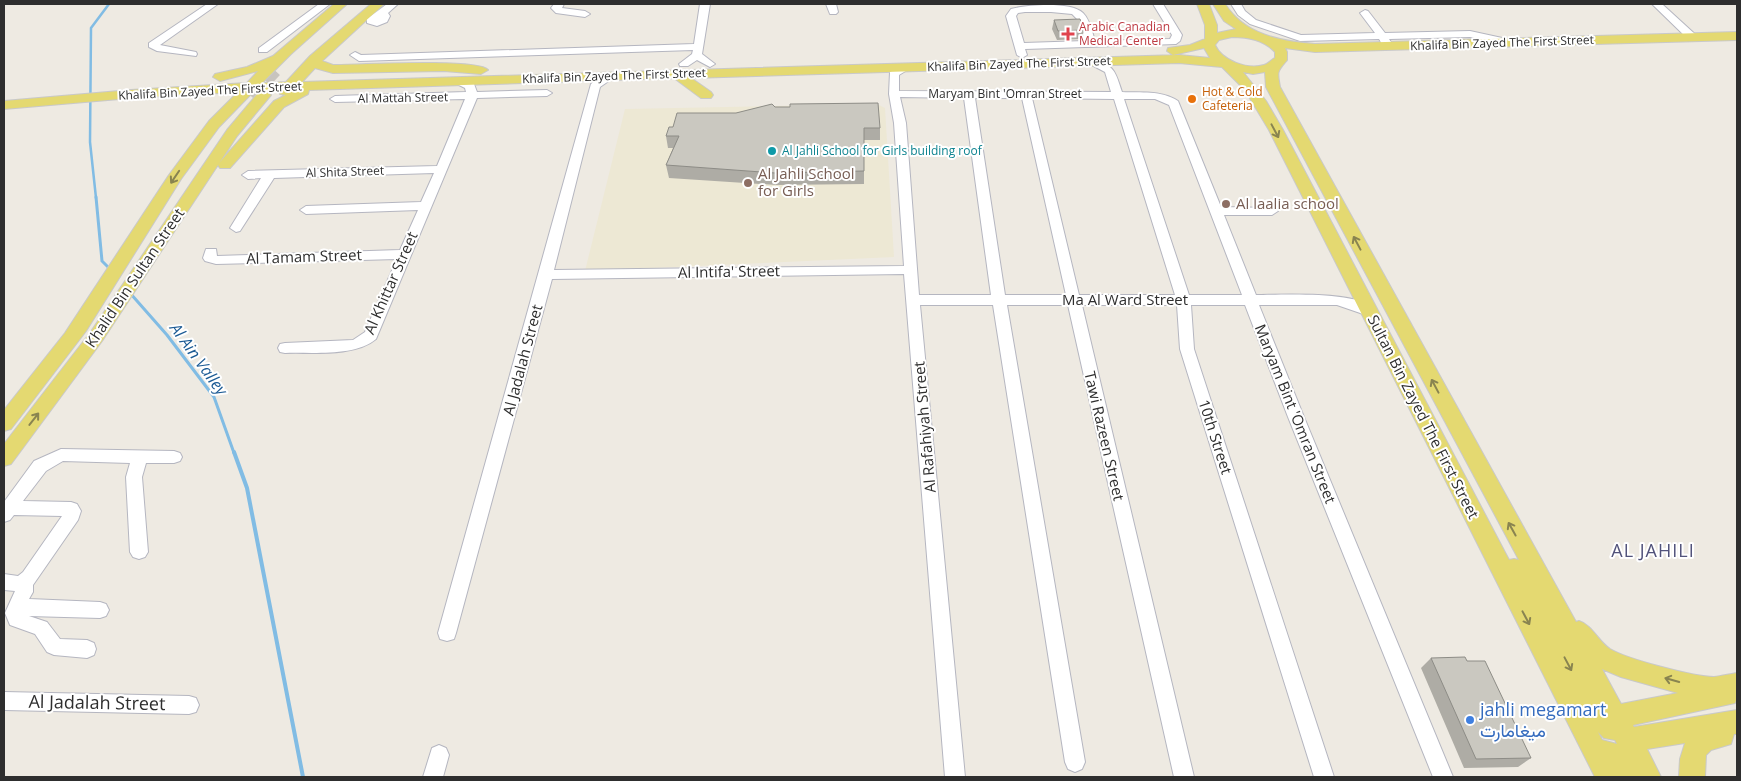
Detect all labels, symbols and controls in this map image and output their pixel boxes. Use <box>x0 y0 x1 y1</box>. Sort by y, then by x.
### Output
place label: Arabic Canadian Medical Center <box>1079 18 1170 49</box>
marker: Arabic Canadian Medical Center <box>1061 27 1075 41</box>
street label: Khalifa Bin Zayed The First Street <box>1410 31 1594 54</box>
street label: Khalifa Bin Zayed The First Street <box>927 52 1111 75</box>
street label: Khalifa Bin Zayed The First Street <box>522 64 706 87</box>
street label: Khalifa Bin Zayed The First Street <box>118 77 302 104</box>
place label: Hot & Cold Cafeteria <box>1202 83 1262 114</box>
street label: Maryam Bint 'Omran Street <box>928 85 1082 102</box>
street label: Al Mattah Street <box>358 88 448 107</box>
marker: Hot & Cold Cafeteria <box>1186 93 1198 105</box>
one-way arrow <box>1271 124 1281 138</box>
place label: Al Jahli School for Girls building roof <box>782 142 983 159</box>
marker: Al Jahli School for Girls building roof <box>766 145 778 157</box>
street label: Al Shita Street <box>306 162 384 181</box>
place label: Al Jahli School for Girls <box>758 163 855 200</box>
one-way arrow <box>169 170 180 184</box>
marker: Al Jahli School for Girls <box>742 177 754 189</box>
place label: Al laalia school <box>1236 193 1339 213</box>
marker: Al laalia school <box>1220 198 1232 210</box>
street label: Khalid Bin Sultan Street <box>80 204 188 351</box>
street label: Al Khittar Street <box>359 228 422 337</box>
one-way arrow <box>1352 235 1362 250</box>
street label: Al Tamam Street <box>246 244 362 268</box>
street label: Al Intifa' Street <box>678 260 780 282</box>
street label: Ma Al Ward Street <box>1062 289 1188 309</box>
street label: Al Jadalah Street <box>498 302 546 417</box>
street label: Sultan Bin Zayed The First Street <box>1364 311 1484 522</box>
water label: Al Ain Valley <box>165 317 234 401</box>
street label: Maryam Bint 'Omran Street <box>1251 321 1341 506</box>
street label: Al Rafahiyah Street <box>908 360 940 494</box>
street label: Tawi Razeen Street <box>1080 369 1130 503</box>
one-way arrow <box>1430 378 1440 393</box>
street label: 10th Street <box>1194 397 1237 477</box>
one-way arrow <box>28 413 39 426</box>
one-way arrow <box>1506 522 1516 536</box>
district label: AL JAHILI <box>1611 538 1695 562</box>
one-way arrow <box>1522 610 1531 625</box>
one-way arrow <box>1564 656 1573 671</box>
one-way arrow <box>1665 675 1681 685</box>
street label: Al Jadalah Street <box>28 689 166 715</box>
place label: jahli megamart ميغامارت <box>1479 697 1606 742</box>
marker: jahli megamart ميغامارت <box>1464 714 1476 726</box>

